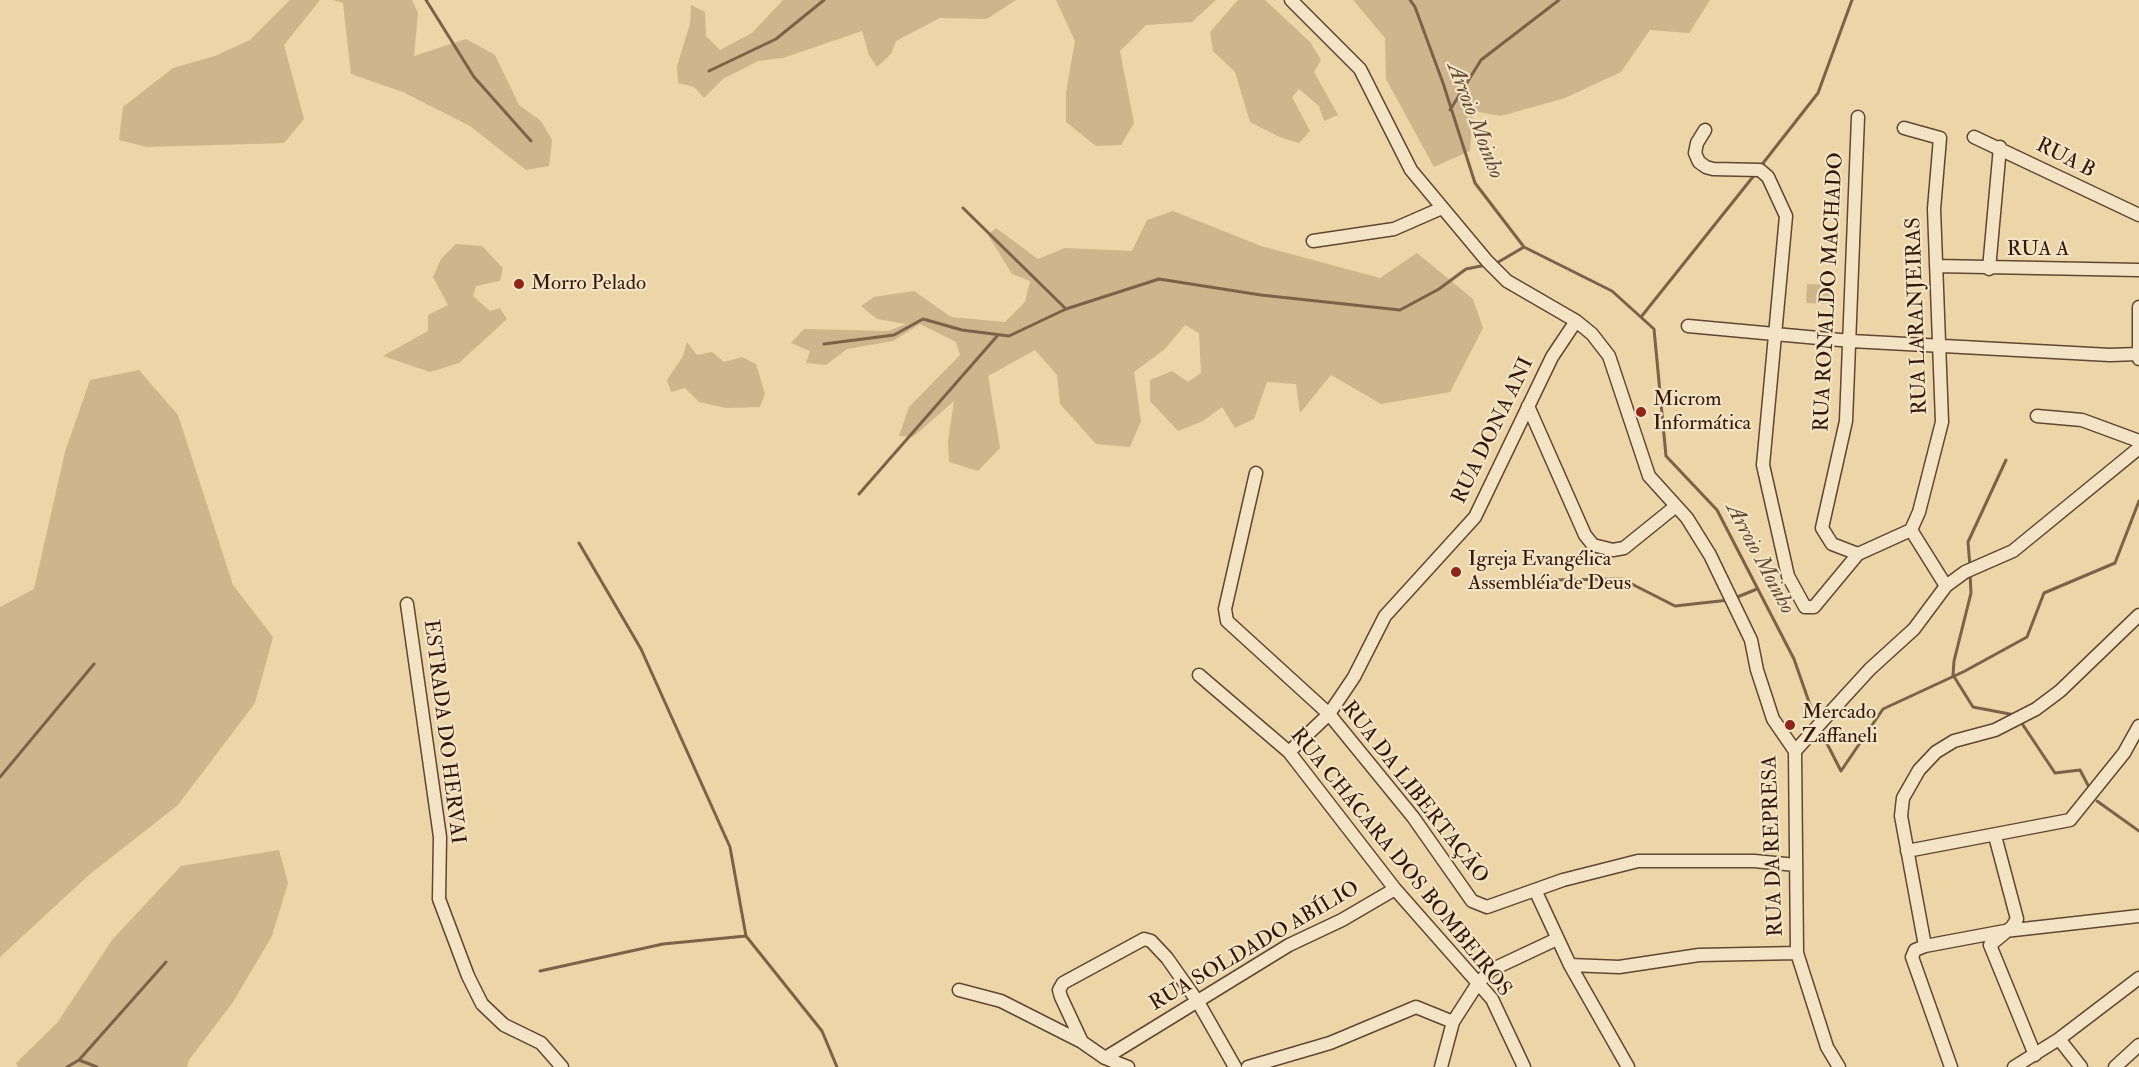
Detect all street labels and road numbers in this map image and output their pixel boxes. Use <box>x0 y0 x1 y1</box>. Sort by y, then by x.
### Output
street label: RUA B <box>2031 133 2099 185</box>
street label: RUA RONALDO MACHADO <box>1810 152 1850 432</box>
street label: RUA LARANJEIRAS <box>1902 217 1934 415</box>
street label: RUA A <box>2007 237 2069 263</box>
street label: RUA DONA ANI <box>1448 354 1540 508</box>
street label: ESTRADA DO HERVAI <box>417 618 469 846</box>
street label: RUA DA LIBERTAÇÃO <box>1335 697 1493 889</box>
street label: RUA CHÁCARA DOS BOMBEIROS <box>1284 724 1516 1002</box>
street label: RUA DA REPRESA <box>1758 755 1790 937</box>
street label: RUA SOLDADO ABÍLIO <box>1146 877 1364 1017</box>

